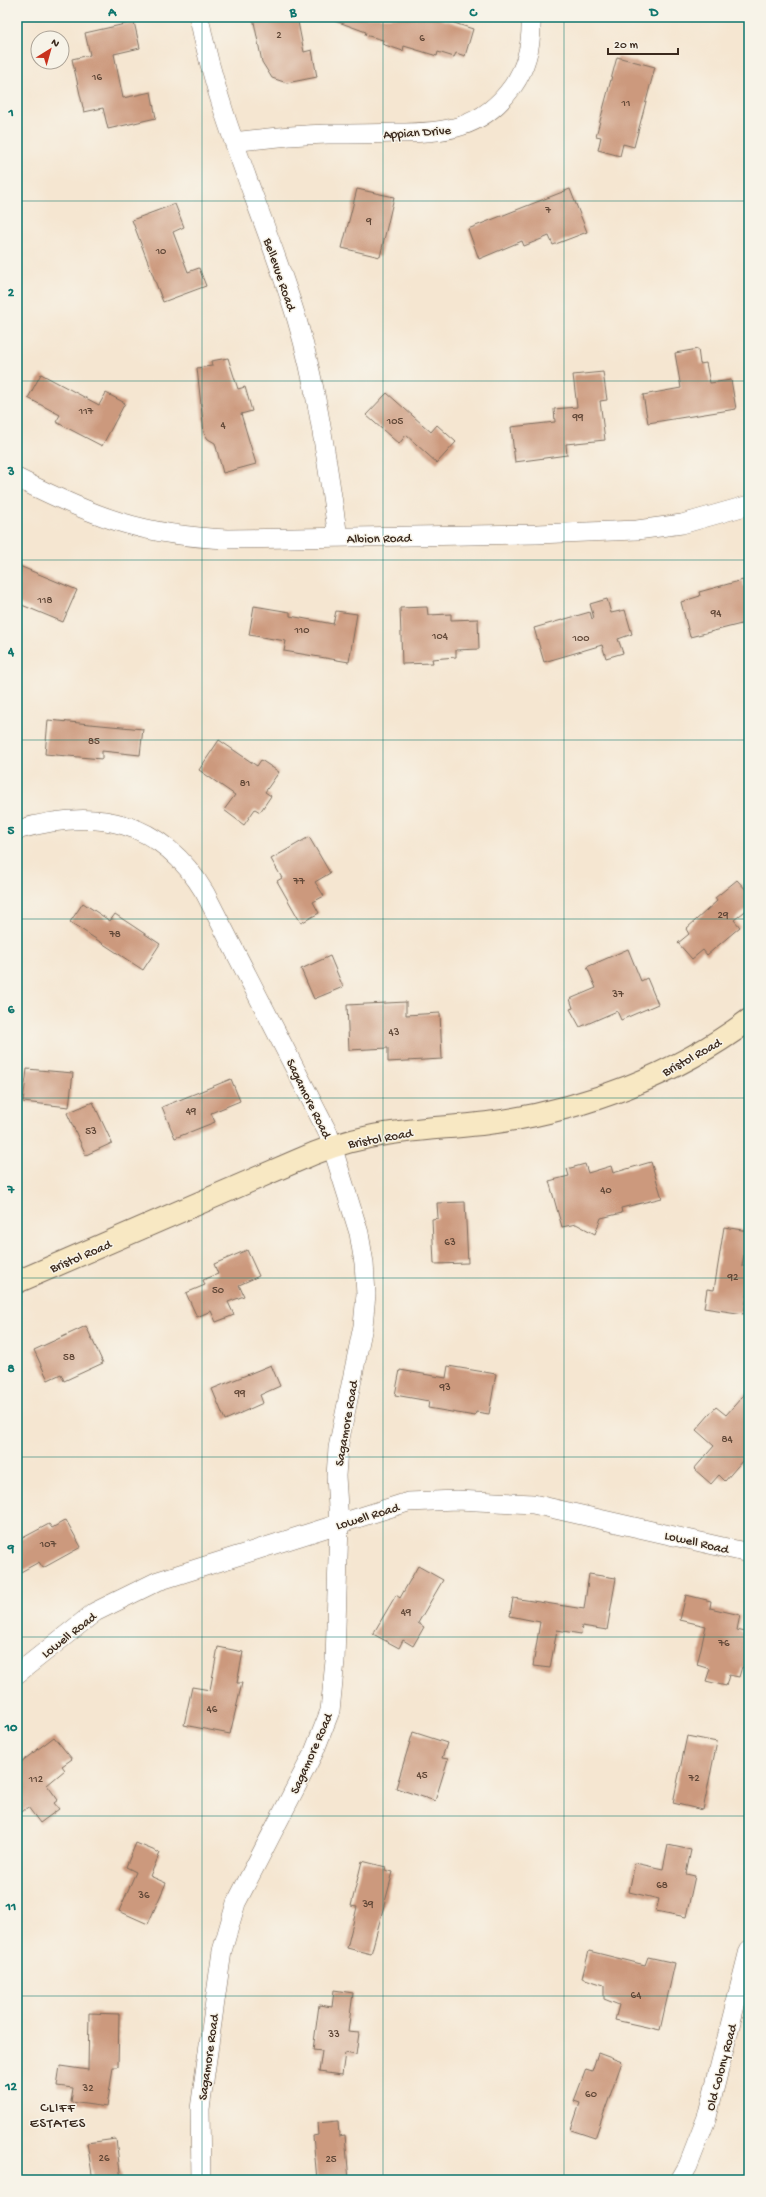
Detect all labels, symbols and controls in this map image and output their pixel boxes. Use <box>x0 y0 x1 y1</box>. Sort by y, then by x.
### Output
text: A <box>107 6 117 21</box>
text: B <box>289 6 298 21</box>
text: C <box>468 6 478 21</box>
text: D <box>649 6 659 21</box>
north arrow <box>30 30 70 70</box>
house number: 2 <box>276 30 282 42</box>
scale bar <box>608 30 678 56</box>
house number: 6 <box>419 33 425 45</box>
text: N <box>48 37 61 51</box>
text: 20 m <box>614 39 639 53</box>
house number: 16 <box>91 72 102 84</box>
house number: 11 <box>621 98 630 110</box>
text: 1 <box>7 106 14 121</box>
street label: Appian Drive <box>383 124 452 143</box>
house number: 7 <box>544 205 551 217</box>
house number: 9 <box>365 216 372 228</box>
street label: Bellevue Road <box>259 236 299 314</box>
house number: 10 <box>155 246 166 258</box>
text: 2 <box>8 286 15 301</box>
house number: 117 <box>78 406 94 418</box>
house number: 99 <box>571 412 584 424</box>
house number: 105 <box>386 416 403 428</box>
house number: 4 <box>220 420 226 432</box>
text: 3 <box>7 465 15 480</box>
street label: Albion Road <box>347 531 413 548</box>
house number: 118 <box>37 595 52 607</box>
house number: 94 <box>710 608 722 620</box>
house number: 110 <box>293 625 310 637</box>
house number: 104 <box>431 631 449 643</box>
house number: 100 <box>572 633 589 645</box>
text: 4 <box>7 645 15 660</box>
house number: 85 <box>88 736 100 748</box>
house number: 81 <box>240 778 250 790</box>
text: 5 <box>8 824 15 839</box>
house number: 77 <box>292 876 305 888</box>
house number: 29 <box>718 910 729 922</box>
house number: 78 <box>108 929 121 941</box>
house number: 37 <box>611 989 624 1001</box>
text: 6 <box>8 1003 15 1018</box>
house number: 43 <box>389 1027 400 1039</box>
street label: Bristol Road <box>659 1035 726 1081</box>
street label: Sagamore Road <box>282 1057 334 1143</box>
house number: 49 <box>186 1106 197 1118</box>
house number: 53 <box>85 1126 97 1138</box>
street label: Bristol Road <box>346 1126 415 1153</box>
text: 7 <box>7 1183 16 1198</box>
house number: 40 <box>600 1185 612 1197</box>
street label: Bristol Road <box>47 1237 115 1277</box>
house number: 63 <box>444 1237 456 1249</box>
house number: 92 <box>727 1272 739 1284</box>
house number: 50 <box>212 1285 224 1297</box>
house number: 58 <box>63 1352 75 1364</box>
text: 8 <box>7 1362 15 1377</box>
street label: Sagamore Road <box>333 1378 363 1467</box>
house number: 93 <box>438 1382 451 1394</box>
house number: 99 <box>233 1388 246 1400</box>
house number: 84 <box>721 1434 733 1446</box>
street label: Lowell Road <box>334 1500 403 1534</box>
street label: Lowell Road <box>663 1529 731 1558</box>
house number: 107 <box>39 1539 56 1551</box>
text: 9 <box>7 1542 15 1557</box>
house number: 49 <box>401 1607 412 1619</box>
street label: Lowell Road <box>39 1609 101 1662</box>
house number: 76 <box>717 1638 730 1650</box>
house number: 46 <box>207 1704 218 1716</box>
street label: Sagamore Road <box>288 1710 337 1797</box>
text: 10 <box>4 1721 18 1736</box>
house number: 45 <box>417 1770 428 1782</box>
house number: 72 <box>687 1773 700 1785</box>
house number: 112 <box>28 1774 44 1786</box>
house number: 68 <box>656 1880 668 1892</box>
house number: 36 <box>137 1890 150 1902</box>
house number: 39 <box>361 1899 374 1911</box>
text: 11 <box>5 1900 16 1915</box>
house number: 64 <box>631 1990 642 2002</box>
street label: Sagamore Road <box>196 2012 223 2101</box>
street label: Old Colony Road <box>704 2021 742 2112</box>
house number: 33 <box>327 2029 340 2041</box>
text: 12 <box>4 2080 17 2095</box>
house number: 32 <box>81 2083 94 2095</box>
house number: 60 <box>585 2089 597 2101</box>
district label: CLIFF ESTATES <box>30 2100 86 2133</box>
house number: 26 <box>99 2153 110 2165</box>
house number: 25 <box>325 2154 337 2166</box>

